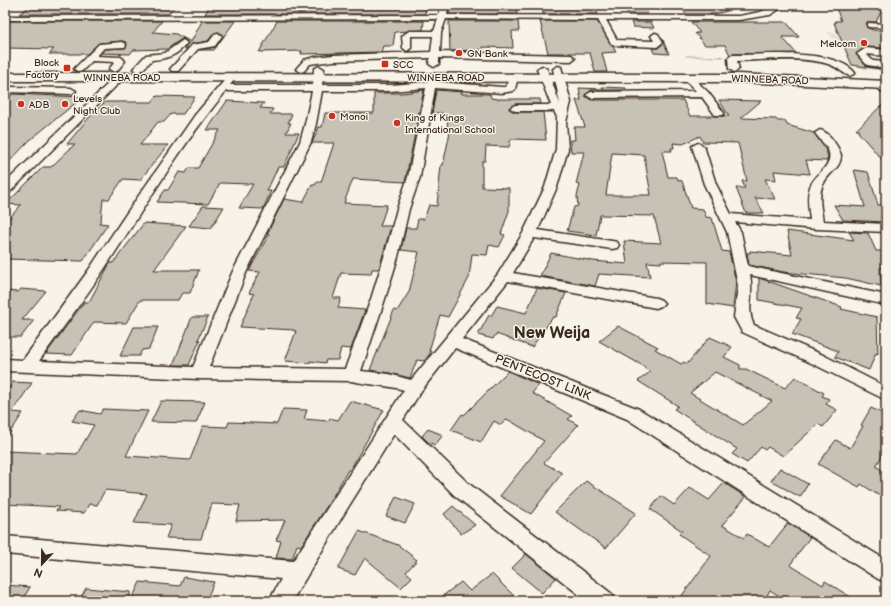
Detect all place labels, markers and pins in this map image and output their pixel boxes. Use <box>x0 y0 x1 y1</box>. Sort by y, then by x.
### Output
place label: Melcom <box>820 38 856 50</box>
marker: Melcom <box>859 38 869 48</box>
marker: GN Bank <box>454 48 464 58</box>
place label: GN Bank <box>467 48 508 60</box>
place label: Block Factory <box>25 57 59 81</box>
marker: SCC <box>380 59 390 69</box>
place label: SCC <box>393 59 413 71</box>
marker: Block Factory <box>62 63 72 73</box>
place label: Levels Night Club <box>73 93 121 117</box>
marker: ADB <box>16 99 26 109</box>
place label: ADB <box>29 99 49 111</box>
marker: Levels Night Club <box>60 99 70 109</box>
marker: Monoi <box>327 111 337 121</box>
place label: Monoi <box>340 111 368 123</box>
place label: King of Kings International School <box>405 112 495 136</box>
marker: King of Kings International School <box>392 118 402 128</box>

